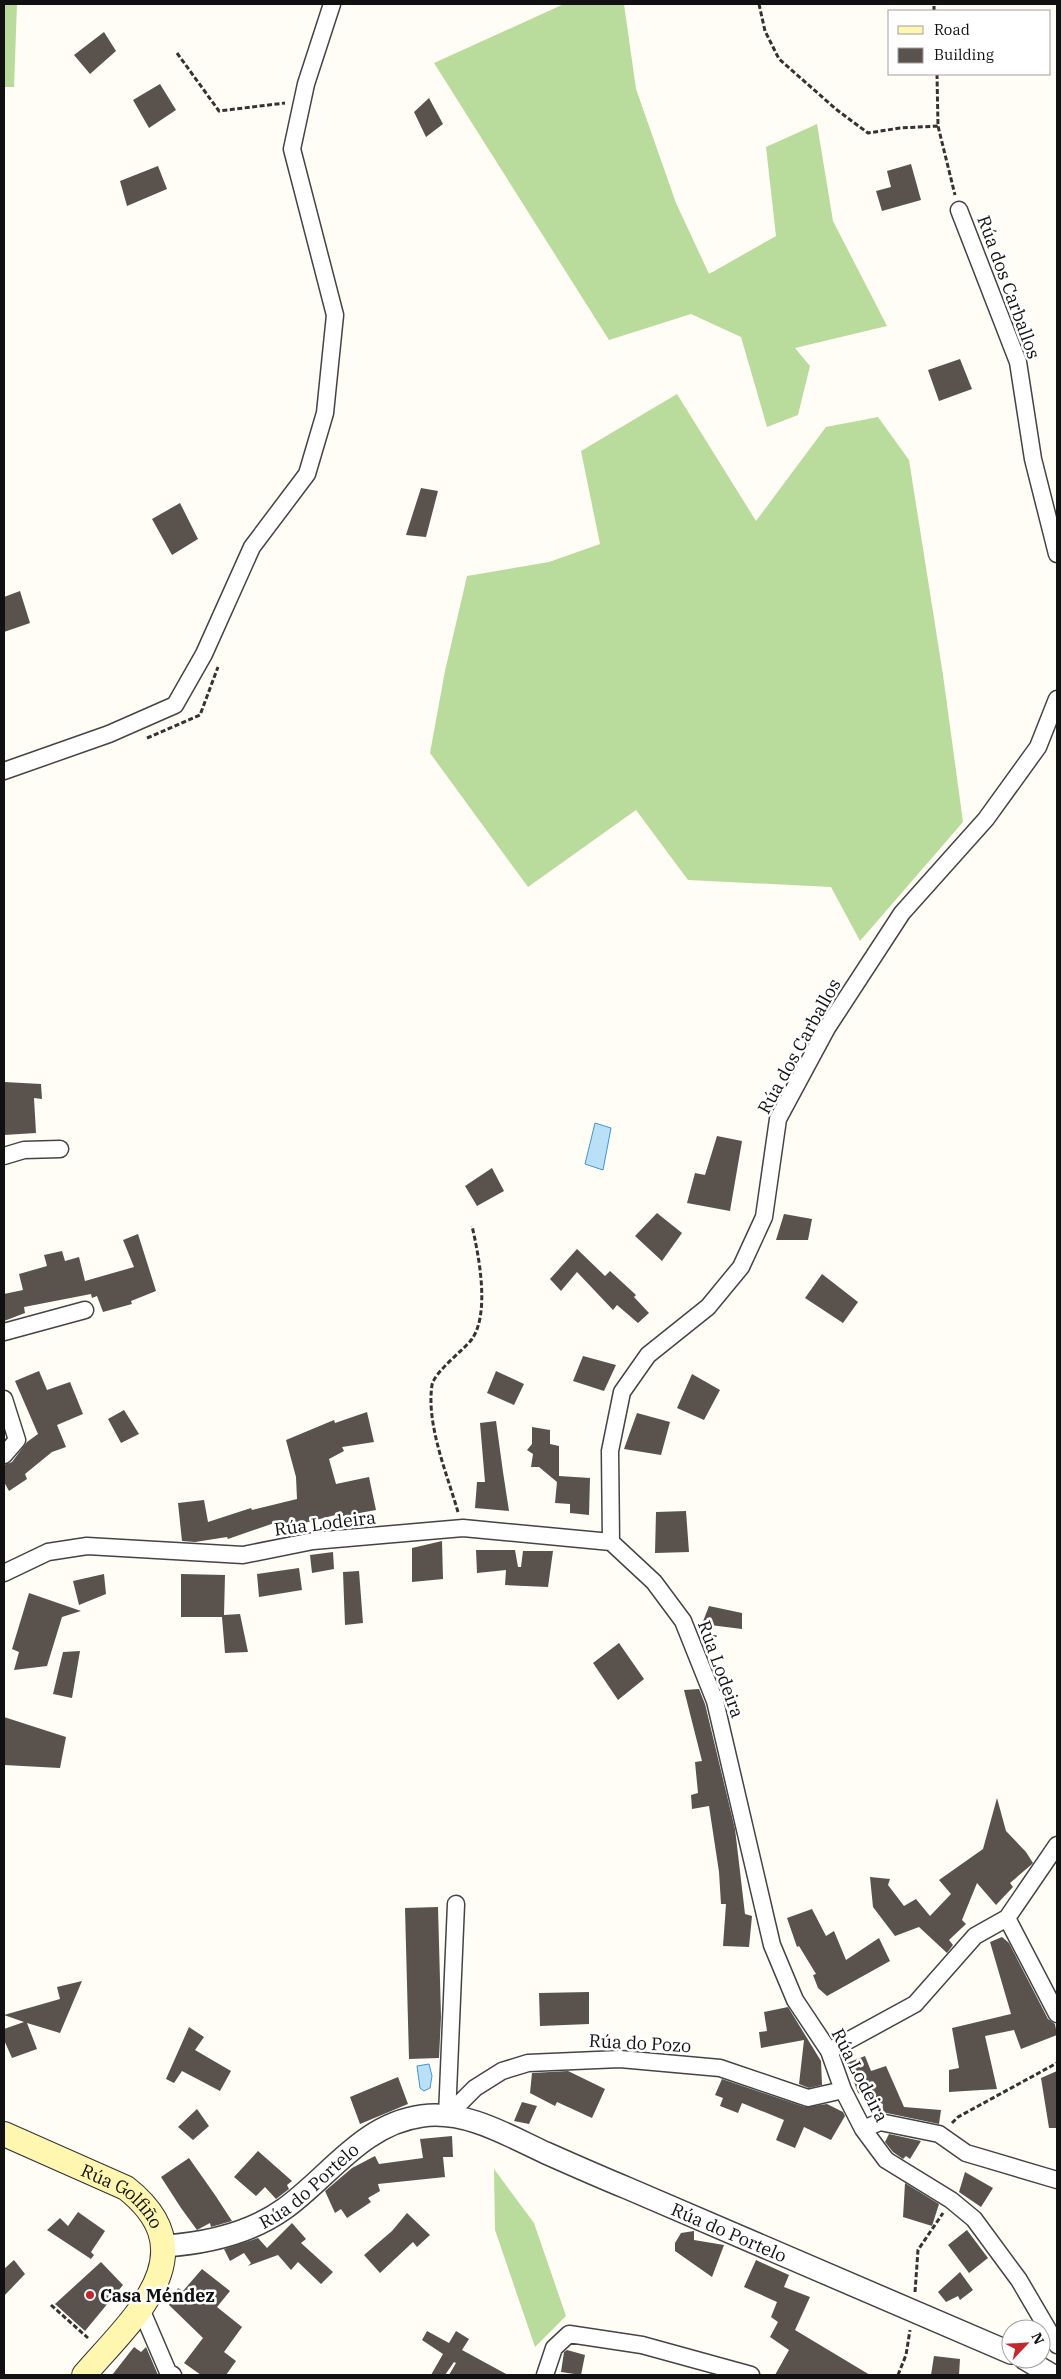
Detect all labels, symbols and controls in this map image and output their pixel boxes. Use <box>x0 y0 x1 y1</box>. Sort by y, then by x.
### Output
legend <box>888 10 1051 75</box>
text: Road <box>934 20 970 39</box>
text: Building <box>934 45 994 64</box>
street label: Rúa dos Carballos <box>972 212 1046 362</box>
street label: Rúa dos Carballos <box>752 974 846 1118</box>
street label: Rúa Lodeira <box>273 1505 377 1541</box>
street label: Rúa Lodeira <box>693 1617 749 1721</box>
street label: Rúa Lodeira <box>827 2024 894 2126</box>
street label: Rúa do Pozo <box>588 2029 692 2057</box>
street label: Rúa do Portelo <box>255 2137 363 2233</box>
street label: Rúa Golfiño <box>78 2158 169 2232</box>
street label: Rúa do Portelo <box>668 2197 790 2267</box>
place label: Casa Méndez <box>100 2284 215 2307</box>
marker: Casa Méndez <box>84 2289 96 2301</box>
north arrow <box>1001 2319 1051 2369</box>
text: N <box>1027 2330 1048 2347</box>

